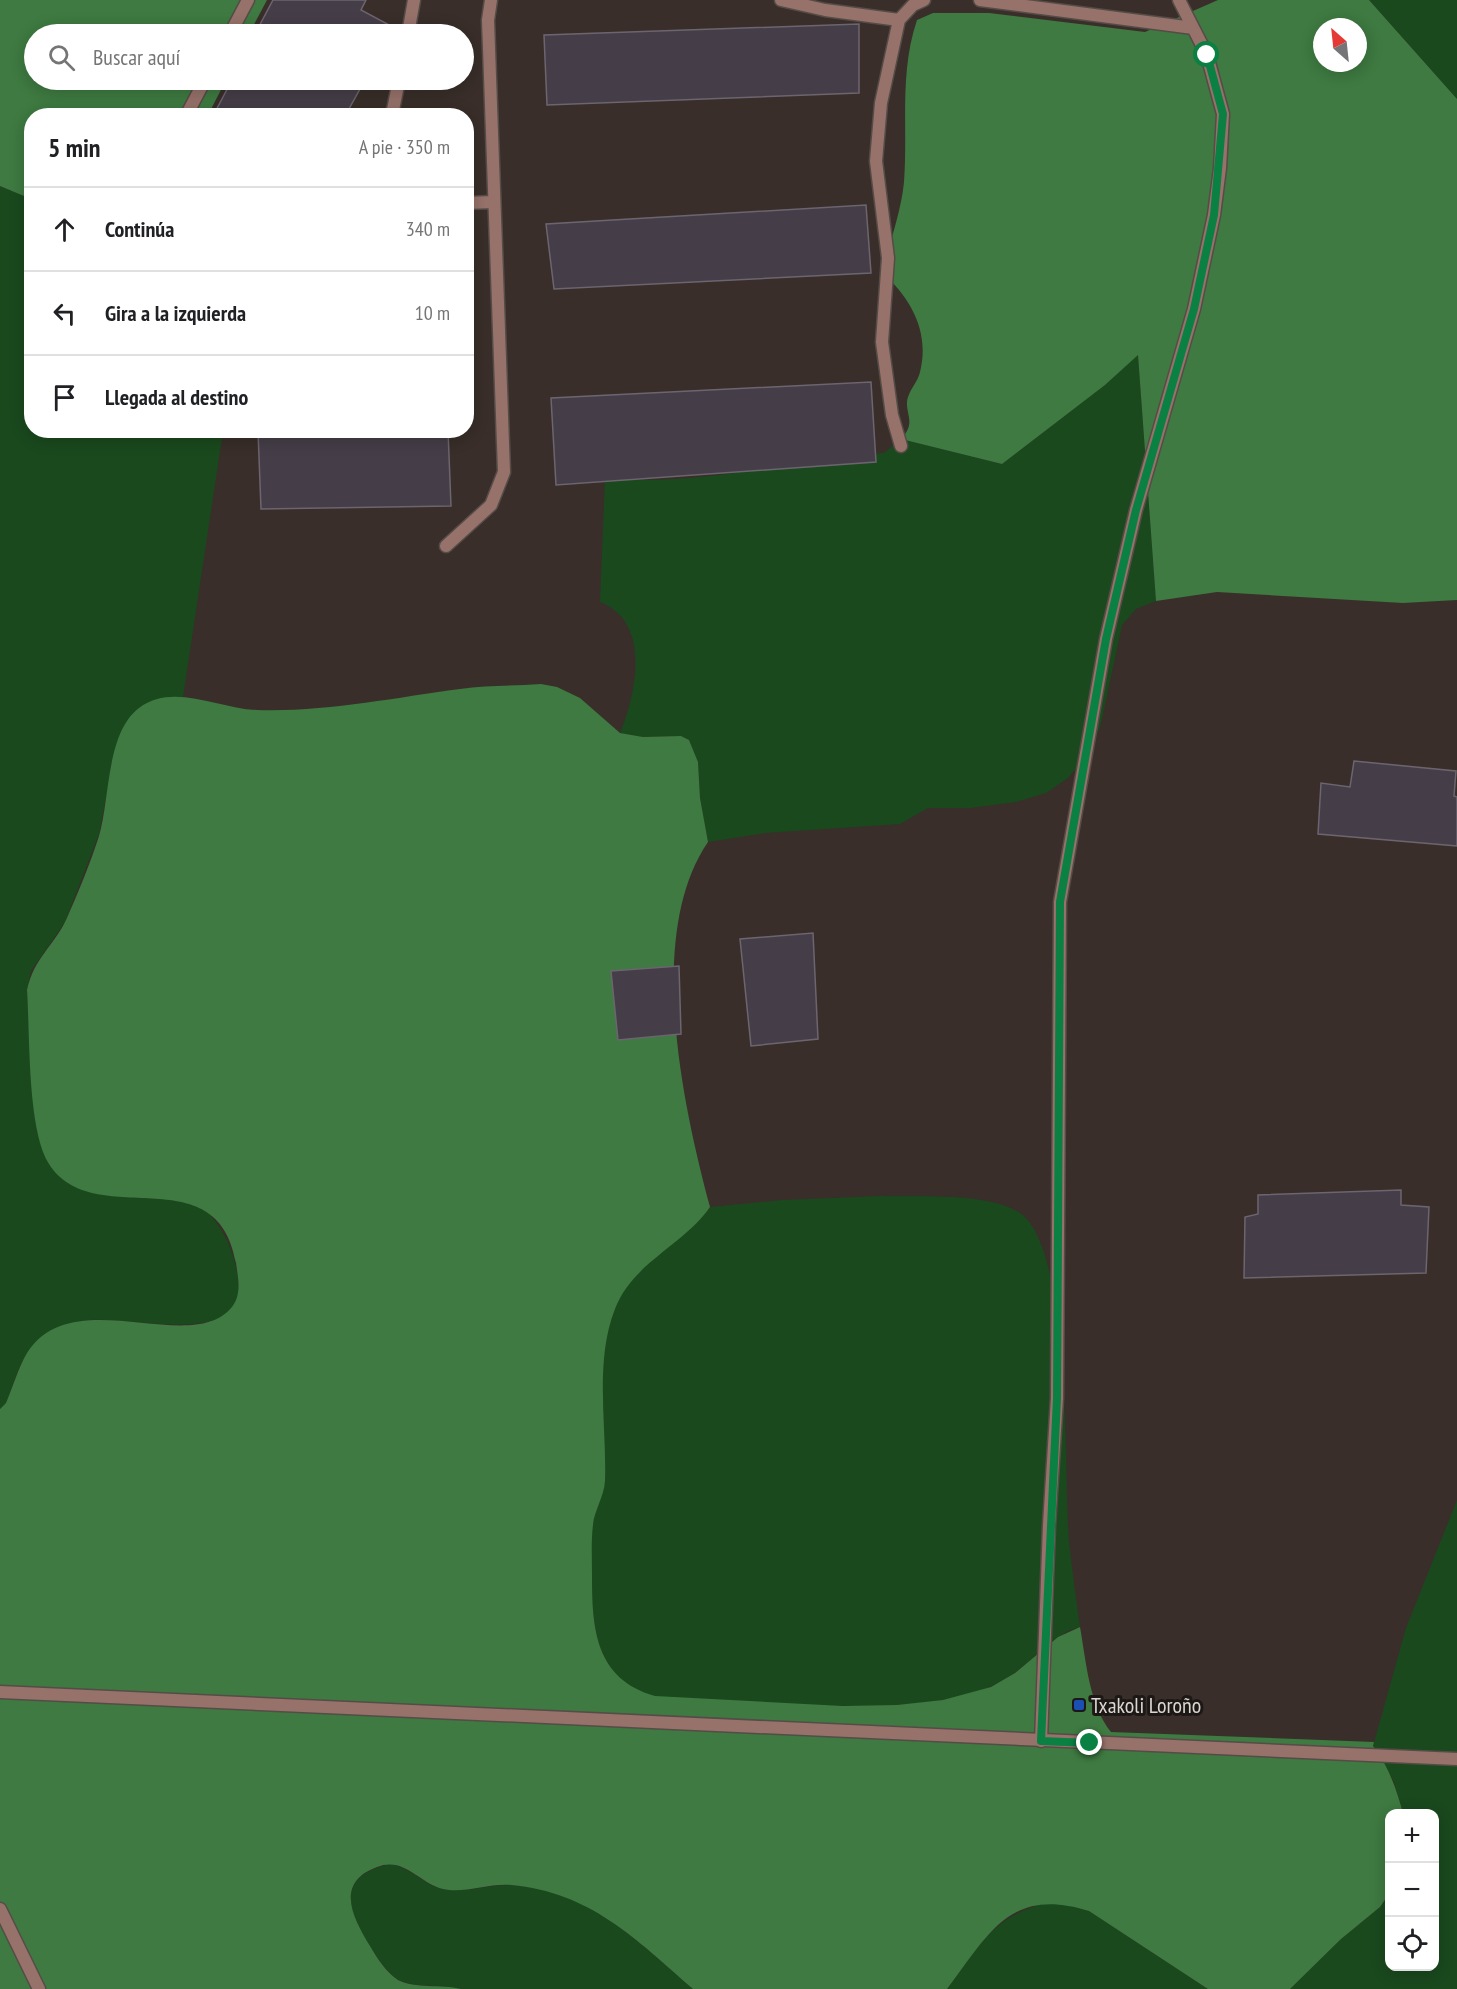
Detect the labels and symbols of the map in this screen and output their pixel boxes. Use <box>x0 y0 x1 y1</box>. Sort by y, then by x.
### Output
north arrow <box>1313 18 1367 72</box>
route start <box>1193 41 1219 67</box>
place label: Txakoli Loroño <box>1091 1691 1201 1719</box>
marker: Txakoli Loroño <box>1072 1698 1086 1712</box>
route end <box>1076 1729 1102 1755</box>

